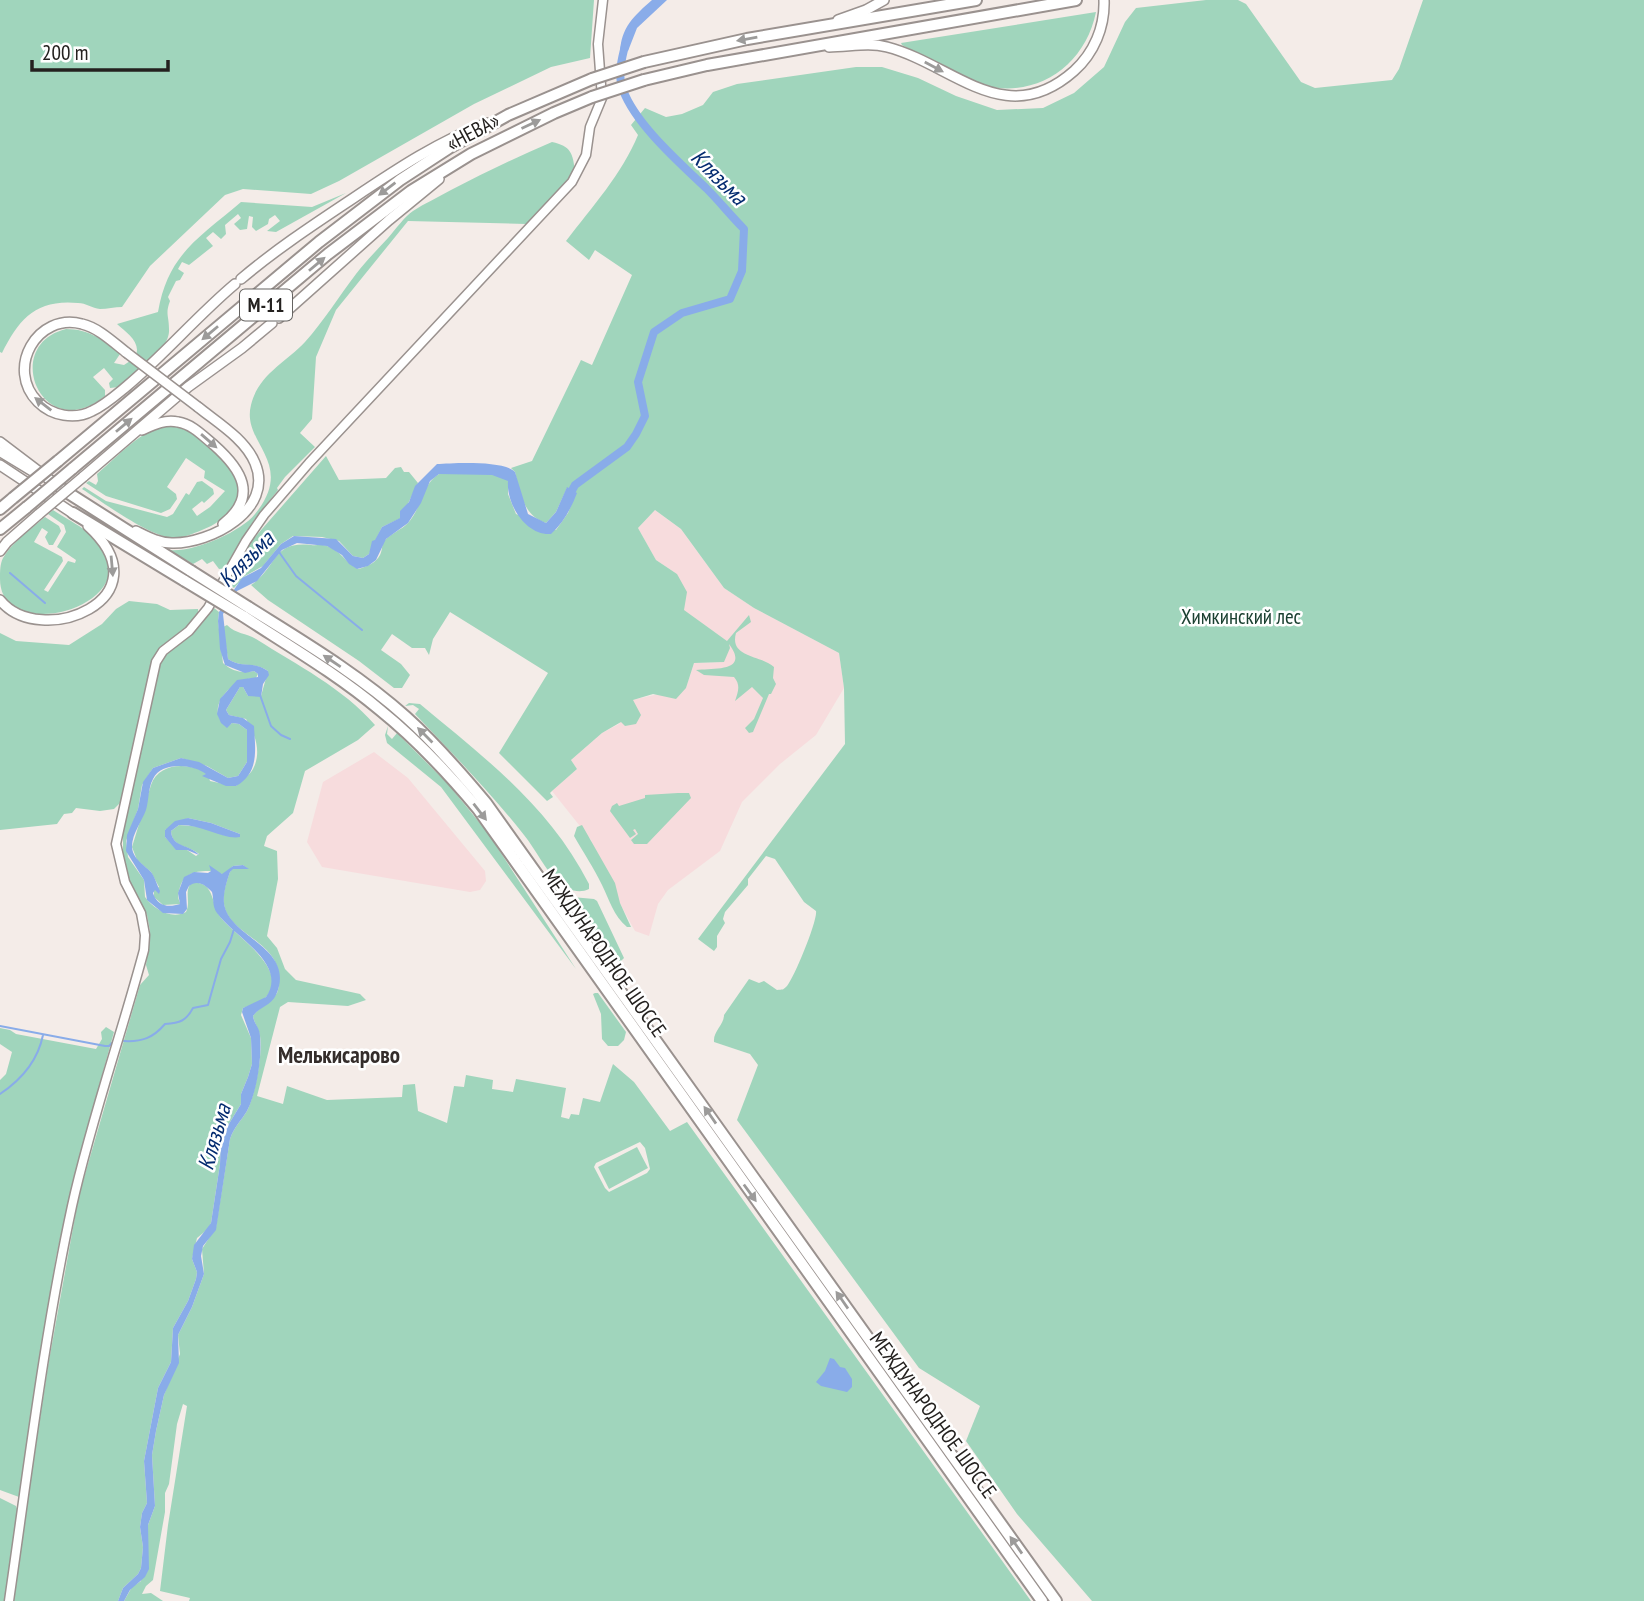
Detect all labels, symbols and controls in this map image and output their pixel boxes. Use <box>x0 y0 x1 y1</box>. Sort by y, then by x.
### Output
scale bar <box>32 28 168 72</box>
one-way arrow <box>736 34 758 45</box>
text: 200 m <box>42 39 88 66</box>
one-way arrow <box>924 61 944 73</box>
street label: «НЕВА» <box>442 106 504 157</box>
one-way arrow <box>521 118 541 130</box>
water label: Клязьма <box>685 143 755 212</box>
one-way arrow <box>379 182 397 197</box>
one-way arrow <box>307 256 325 271</box>
road number: М-11 <box>240 290 292 320</box>
one-way arrow <box>202 325 220 340</box>
one-way arrow <box>34 396 52 411</box>
one-way arrow <box>115 418 132 433</box>
one-way arrow <box>200 433 218 449</box>
water label: Клязьма <box>212 523 281 593</box>
one-way arrow <box>107 555 118 577</box>
park label: Химкинский лес <box>1181 603 1302 630</box>
one-way arrow <box>323 655 342 668</box>
one-way arrow <box>417 727 433 744</box>
one-way arrow <box>472 802 487 820</box>
street label: МЕЖДУНАРОДНОЕ ШОССЕ <box>536 863 673 1042</box>
district label: Мелькисарово <box>278 1040 400 1069</box>
water label: Клязьма <box>190 1099 237 1173</box>
one-way arrow <box>703 1106 717 1124</box>
one-way arrow <box>743 1184 757 1202</box>
one-way arrow <box>835 1291 849 1309</box>
street label: МЕЖДУНАРОДНОЕ ШОССЕ <box>864 1326 1003 1503</box>
one-way arrow <box>1010 1536 1024 1554</box>

